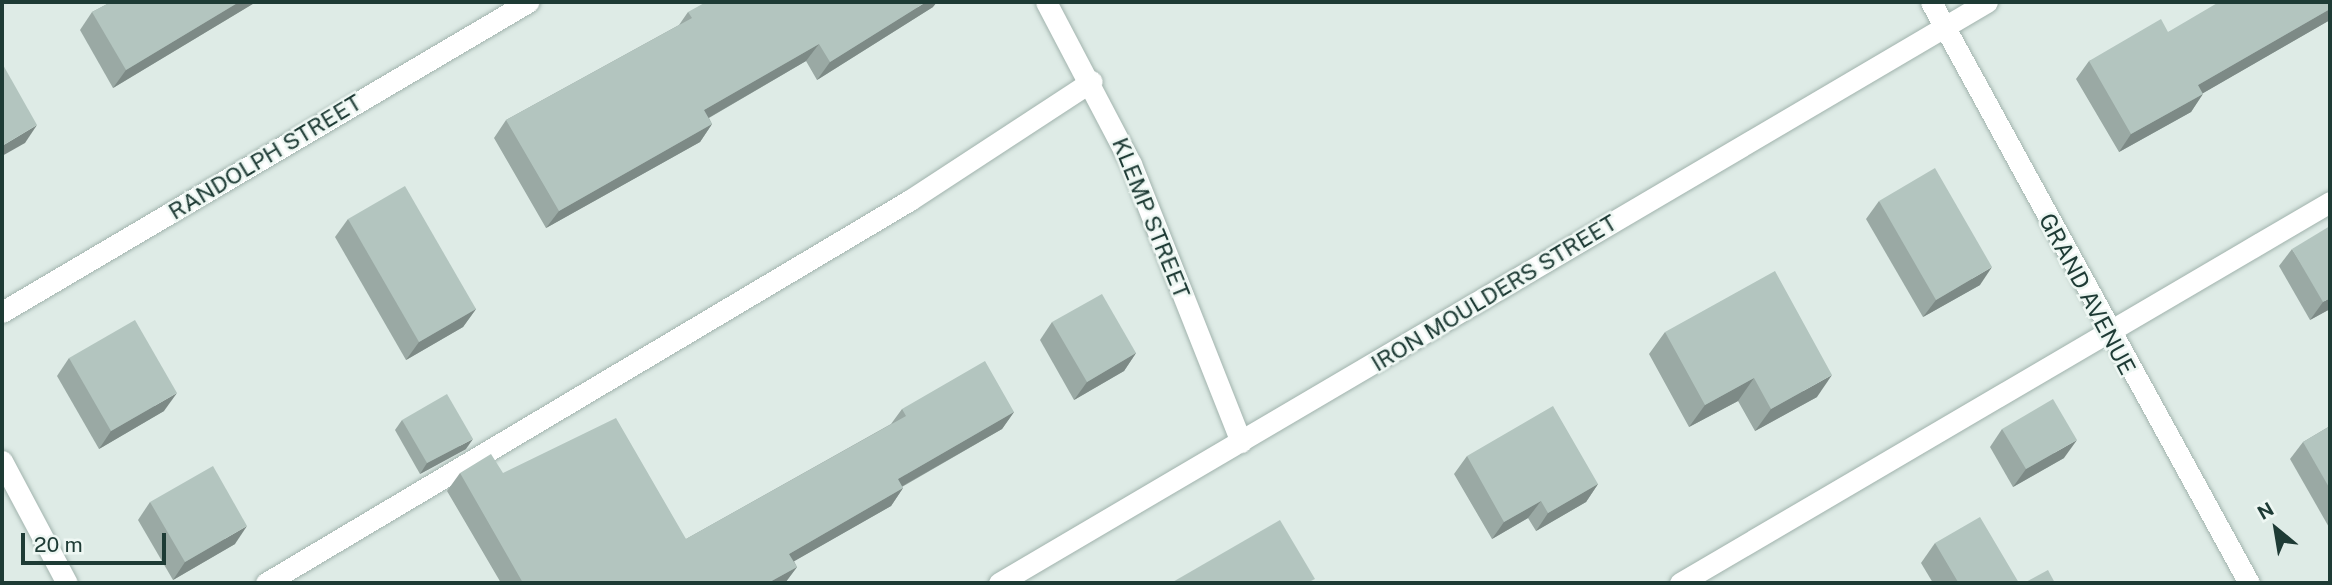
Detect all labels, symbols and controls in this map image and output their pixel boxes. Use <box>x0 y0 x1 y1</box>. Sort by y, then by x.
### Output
street label: RANDOLPH STREET <box>163 88 367 226</box>
street label: KLEMP STREET <box>1106 134 1196 302</box>
street label: IRON MOULDERS STREET <box>1366 209 1622 377</box>
street label: GRAND AVENUE <box>2033 209 2141 379</box>
north arrow <box>2241 494 2311 564</box>
text: N <box>2254 498 2277 524</box>
scale bar <box>24 518 170 562</box>
text: 20 m <box>34 532 83 557</box>

